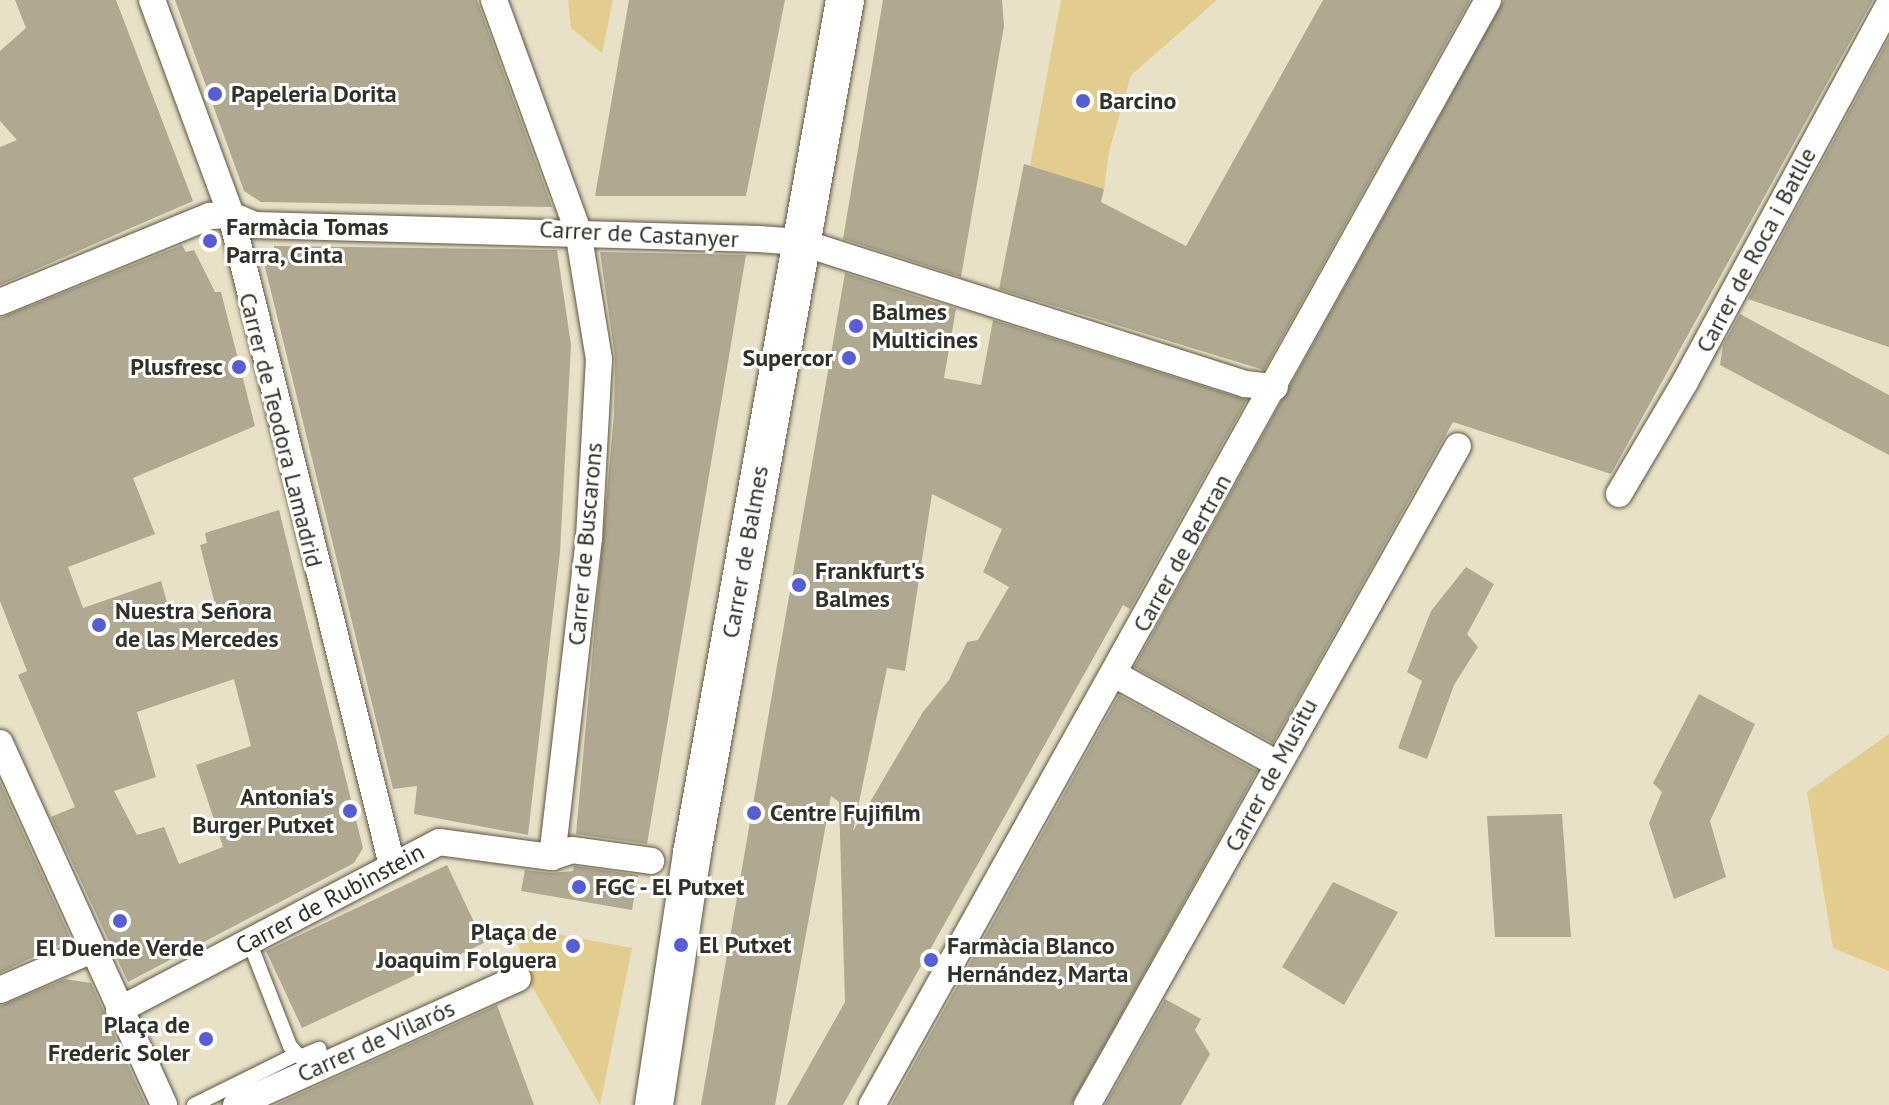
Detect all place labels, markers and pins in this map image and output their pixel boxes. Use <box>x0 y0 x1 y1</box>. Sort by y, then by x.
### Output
place label: Papeleria Dorita <box>231 80 397 108</box>
marker: Papeleria Dorita <box>206 85 224 103</box>
place label: Barcino <box>1099 87 1176 115</box>
marker: Barcino <box>1074 92 1092 110</box>
place label: Farmàcia Tomas Parra, Cinta <box>226 213 389 269</box>
marker: Farmàcia Tomas Parra, Cinta <box>201 232 219 250</box>
place label: Balmes Multicines <box>872 298 978 354</box>
marker: Balmes Multicines <box>847 317 865 335</box>
place label: Supercor <box>742 344 833 372</box>
marker: Supercor <box>840 349 858 367</box>
place label: Plusfresc <box>130 353 223 381</box>
marker: Plusfresc <box>230 358 248 376</box>
place label: Frankfurt's Balmes <box>815 557 925 613</box>
marker: Frankfurt's Balmes <box>790 576 808 594</box>
place label: Nuestra Señora de las Mercedes <box>115 597 279 653</box>
marker: Nuestra Señora de las Mercedes <box>90 616 108 634</box>
place label: Antonia's Burger Putxet <box>192 783 334 839</box>
place label: Centre Fujifilm <box>770 799 921 827</box>
marker: Antonia's Burger Putxet <box>341 802 359 820</box>
marker: Centre Fujifilm <box>745 804 763 822</box>
place label: FGC - El Putxet <box>595 873 748 901</box>
marker: FGC - El Putxet <box>570 878 588 896</box>
marker: El Duende Verde <box>111 912 129 930</box>
place label: Plaça de Joaquim Folguera <box>376 918 557 974</box>
place label: El Putxet <box>699 931 791 959</box>
place label: Farmàcia Blanco Hernández, Marta <box>947 932 1130 988</box>
place label: El Duende Verde <box>36 934 204 962</box>
marker: El Putxet <box>670 934 692 956</box>
marker: Plaça de Joaquim Folguera <box>564 937 582 955</box>
marker: Farmàcia Blanco Hernández, Marta <box>922 951 940 969</box>
place label: Plaça de Frederic Soler <box>47 1011 190 1067</box>
marker: Plaça de Frederic Soler <box>197 1030 215 1048</box>

